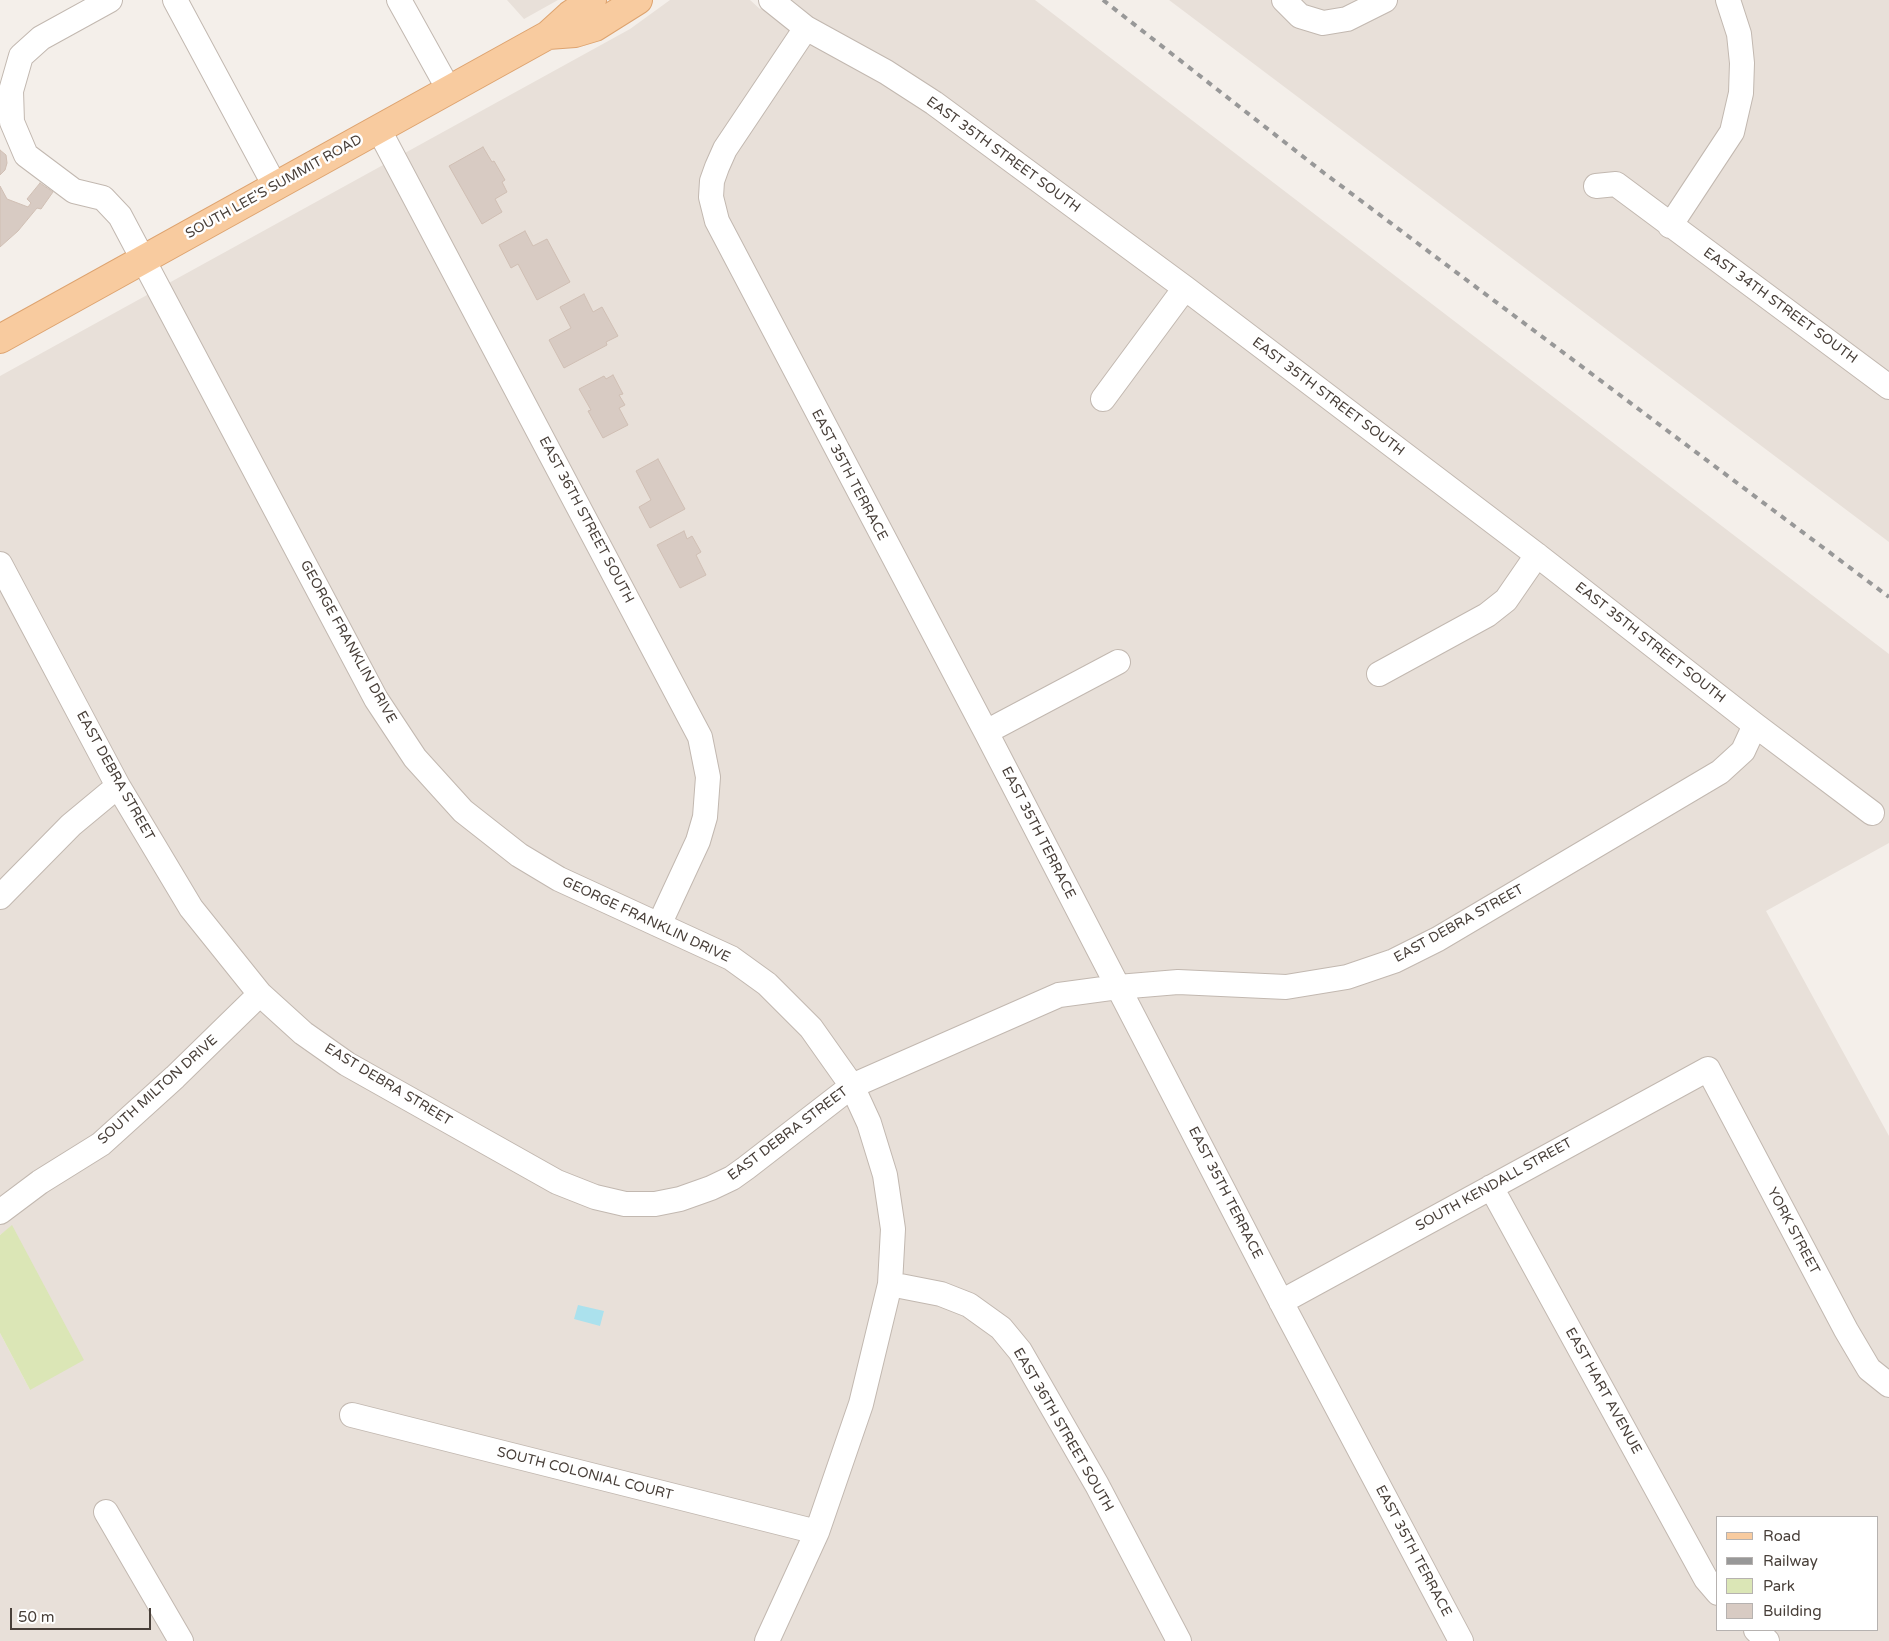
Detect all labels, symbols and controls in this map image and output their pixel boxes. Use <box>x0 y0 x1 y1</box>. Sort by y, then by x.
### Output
street label: EAST 35TH STREET SOUTH <box>923 93 1083 217</box>
street label: SOUTH LEE'S SUMMIT ROAD <box>183 131 365 243</box>
street label: EAST 34TH STREET SOUTH <box>1700 244 1860 368</box>
street label: EAST 35TH STREET SOUTH <box>1249 334 1407 460</box>
street label: EAST 35TH TERRACE <box>807 406 891 544</box>
street label: EAST 36TH STREET SOUTH <box>535 434 637 606</box>
street label: GEORGE FRANKLIN DRIVE <box>296 558 400 726</box>
street label: EAST 35TH STREET SOUTH <box>1571 579 1729 707</box>
street label: EAST DEBRA STREET <box>72 708 158 844</box>
street label: EAST 35TH TERRACE <box>997 764 1079 902</box>
street label: GEORGE FRANKLIN DRIVE <box>559 874 733 966</box>
street label: EAST DEBRA STREET <box>1391 881 1527 967</box>
street label: SOUTH MILTON DRIVE <box>95 1032 221 1148</box>
street label: EAST DEBRA STREET <box>321 1040 455 1130</box>
street label: EAST DEBRA STREET <box>725 1083 851 1185</box>
street label: EAST 35TH TERRACE <box>1184 1124 1266 1262</box>
street label: SOUTH KENDALL STREET <box>1413 1135 1575 1235</box>
street label: YORK STREET <box>1763 1185 1823 1277</box>
street label: EAST HART AVENUE <box>1561 1325 1645 1457</box>
street label: EAST 36TH STREET SOUTH <box>1009 1345 1117 1515</box>
street label: SOUTH COLONIAL COURT <box>495 1444 675 1504</box>
street label: EAST 35TH TERRACE <box>1371 1482 1455 1620</box>
legend <box>1716 1516 1879 1631</box>
text: Road <box>1763 1527 1801 1545</box>
text: Railway <box>1763 1552 1818 1570</box>
text: Park <box>1763 1577 1795 1595</box>
scale bar <box>12 1598 154 1630</box>
text: Building <box>1763 1602 1822 1620</box>
text: 50 m <box>18 1608 55 1626</box>

